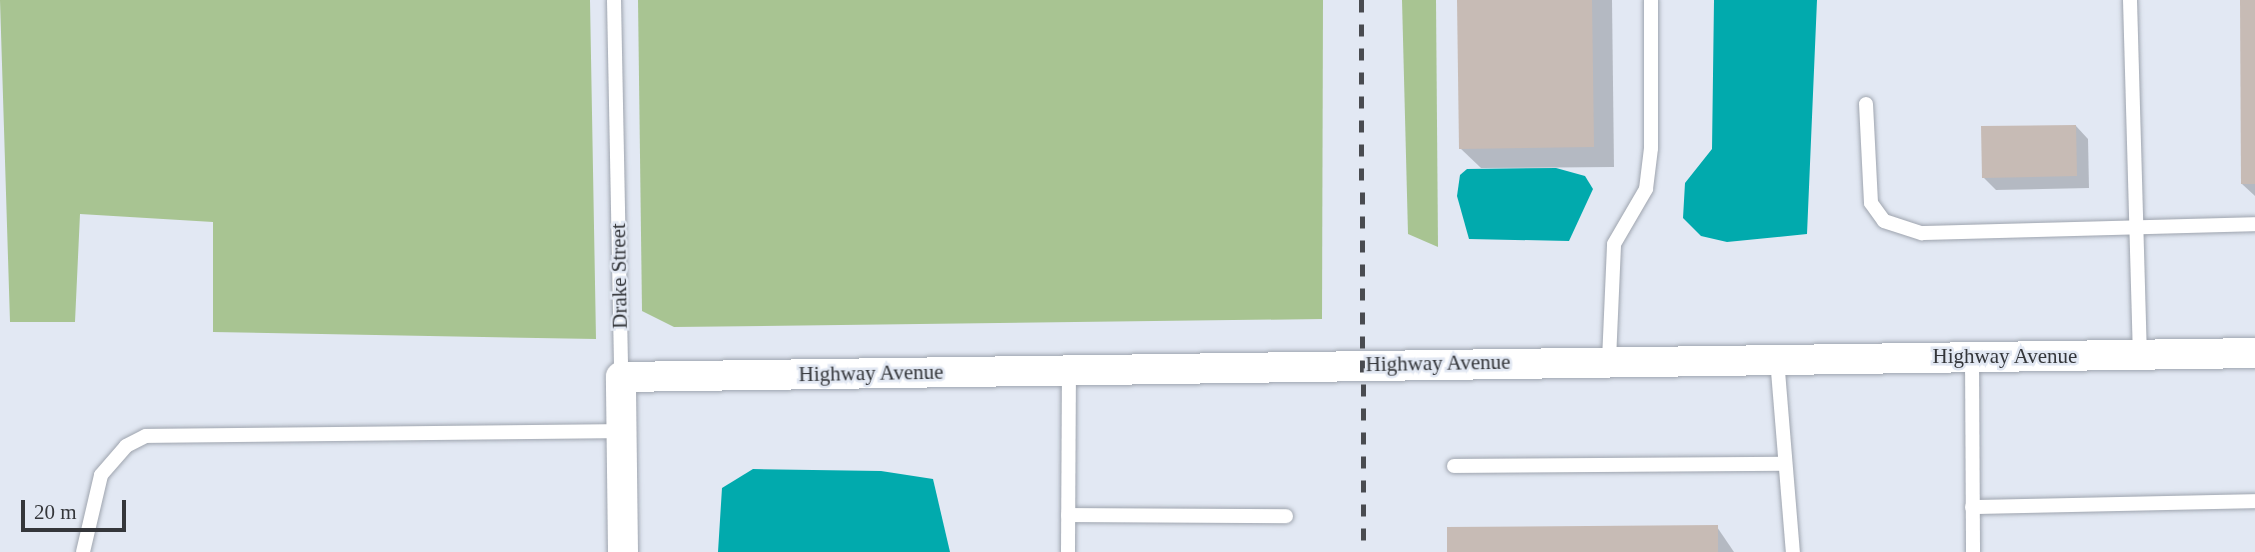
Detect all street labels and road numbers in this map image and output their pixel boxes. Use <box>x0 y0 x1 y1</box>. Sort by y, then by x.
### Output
street label: Drake Street <box>605 223 633 329</box>
street label: Highway Avenue <box>1932 343 2078 369</box>
street label: Highway Avenue <box>1365 349 1511 377</box>
street label: Highway Avenue <box>798 359 944 387</box>

